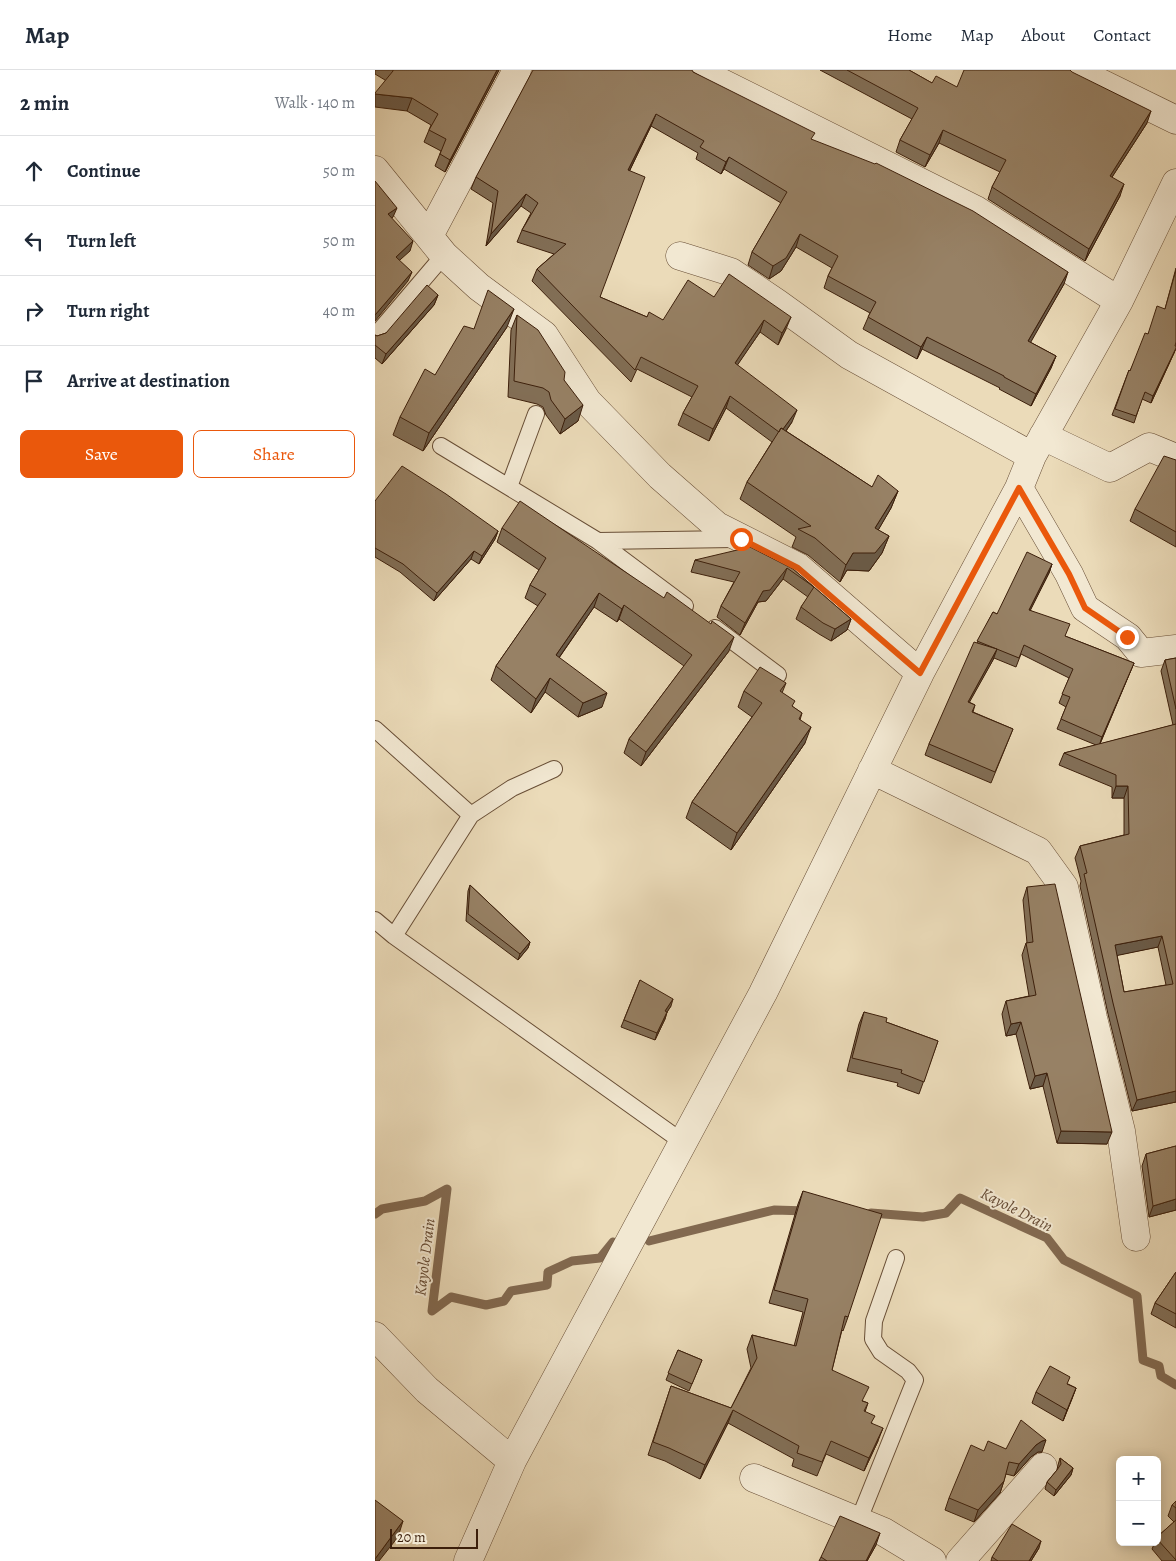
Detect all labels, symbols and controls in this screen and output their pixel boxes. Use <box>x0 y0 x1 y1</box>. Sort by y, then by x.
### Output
text: Map <box>25 19 69 51</box>
text: Home <box>887 23 932 47</box>
text: Map <box>960 23 993 47</box>
text: About <box>1021 23 1065 47</box>
text: Contact <box>1093 23 1151 47</box>
text: 2 min <box>20 89 69 117</box>
text: Walk · 140 m <box>275 92 355 114</box>
icon: ahead <box>20 157 48 185</box>
text: Continue <box>67 158 141 184</box>
text: 50 m <box>323 160 355 182</box>
icon: left <box>20 227 48 255</box>
text: Turn left <box>67 228 136 254</box>
text: 50 m <box>323 230 355 252</box>
icon: right <box>20 297 48 325</box>
text: Turn right <box>67 298 149 324</box>
text: 40 m <box>323 300 355 322</box>
icon: arrive <box>20 367 48 395</box>
text: Arrive at destination <box>67 368 230 394</box>
button: Save <box>20 430 183 478</box>
button: Share <box>193 430 355 478</box>
route start <box>730 528 753 551</box>
route end <box>1116 626 1139 649</box>
water label: Kayole Drain <box>977 1182 1056 1237</box>
water label: Kayole Drain <box>409 1217 441 1297</box>
map controls <box>1116 1456 1161 1546</box>
button: + <box>1116 1456 1161 1501</box>
button: − <box>1116 1501 1161 1546</box>
scale bar <box>390 1526 477 1549</box>
text: 20 m <box>397 1528 426 1547</box>

